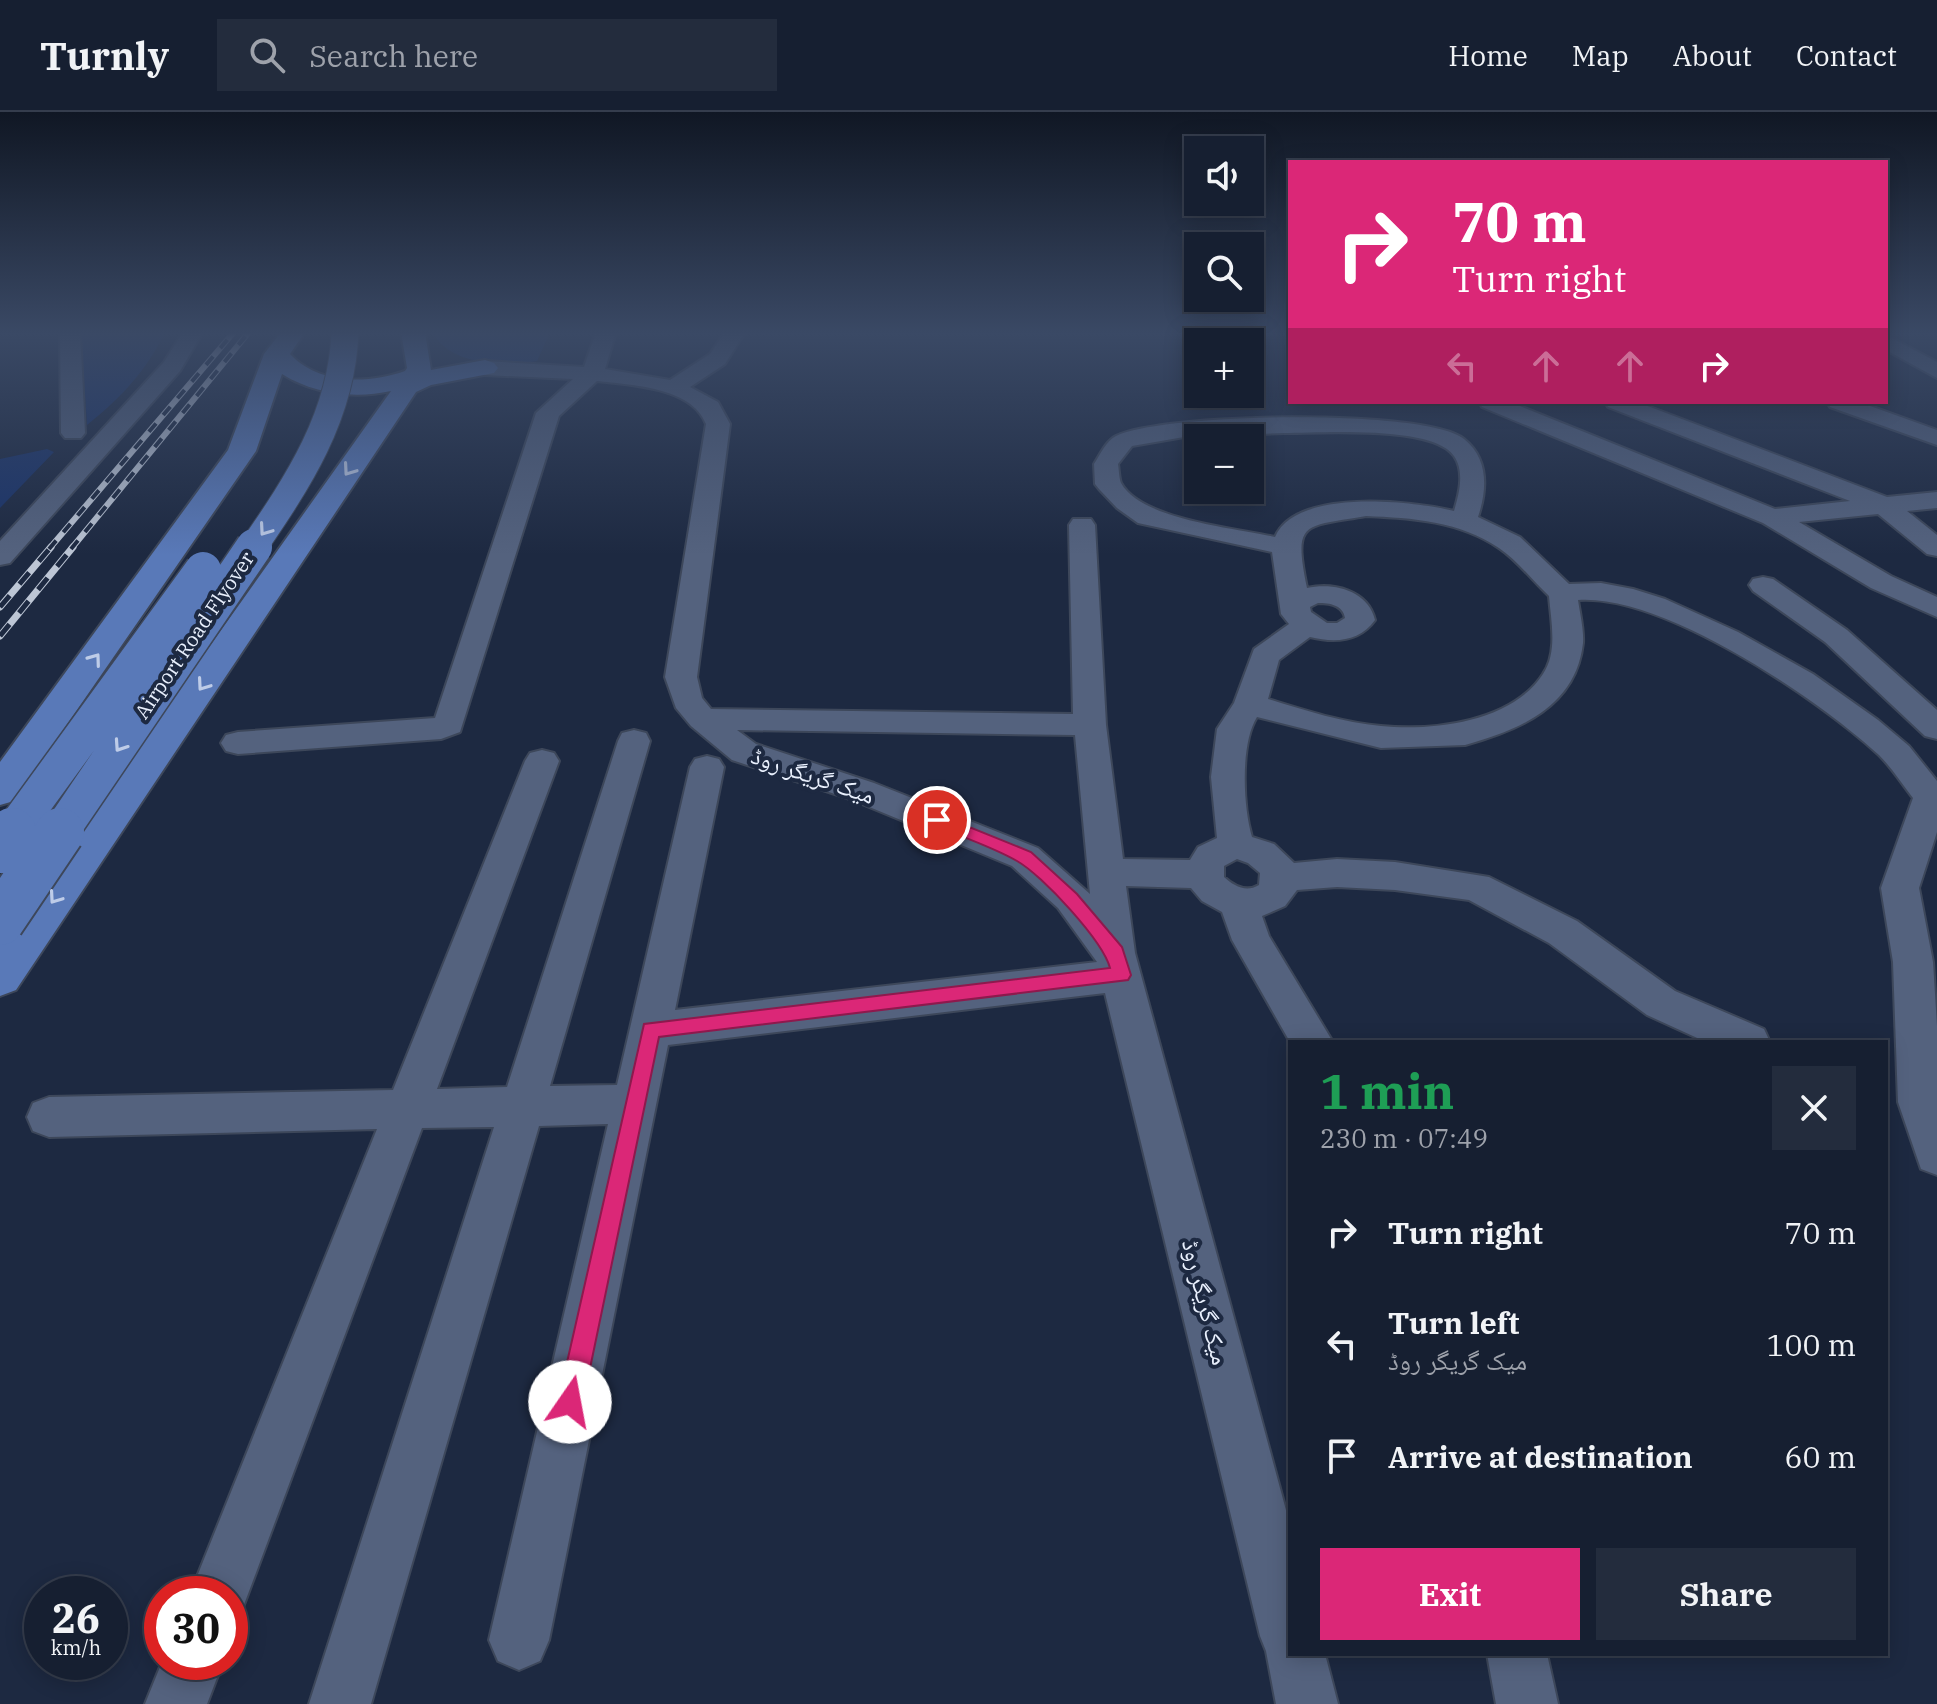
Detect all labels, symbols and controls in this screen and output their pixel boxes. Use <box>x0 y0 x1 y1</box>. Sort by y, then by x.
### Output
search box <box>217 19 777 91</box>
text: Turnly <box>40 31 169 80</box>
icon: search <box>245 33 289 77</box>
text: Search here <box>309 36 478 75</box>
text: Home <box>1448 37 1528 74</box>
text: Map <box>1572 37 1629 74</box>
text: About <box>1673 37 1752 74</box>
text: Contact <box>1796 37 1897 74</box>
map controls <box>1184 136 1264 504</box>
button: sound <box>1184 136 1264 216</box>
text: 70 m <box>1452 185 1587 257</box>
icon: right <box>1320 192 1424 296</box>
button: search <box>1184 232 1264 312</box>
text: Turn right <box>1452 255 1626 302</box>
button: + <box>1184 328 1264 408</box>
icon: left <box>1440 344 1484 388</box>
icon: ahead <box>1524 344 1568 388</box>
icon: ahead <box>1608 344 1652 388</box>
icon: right <box>1692 344 1736 388</box>
button: − <box>1184 424 1264 504</box>
one-way arrow <box>344 461 359 475</box>
one-way arrow <box>260 522 275 536</box>
street label: Airport Road Flyover <box>128 546 260 724</box>
one-way arrow <box>85 654 100 668</box>
one-way arrow <box>198 677 213 691</box>
one-way arrow <box>114 737 129 751</box>
street label: میک گریگر روڈ <box>747 739 879 811</box>
pin <box>903 786 971 854</box>
icon: arrive <box>915 798 959 842</box>
one-way arrow <box>50 890 65 904</box>
text: 1 min <box>1320 1060 1454 1122</box>
button: close <box>1772 1066 1856 1150</box>
text: 230 m · 07:49 <box>1320 1121 1488 1155</box>
icon: right <box>1320 1210 1364 1254</box>
text: Turn right <box>1388 1213 1543 1252</box>
text: 70 m <box>1784 1213 1856 1252</box>
street label: میک گریگر روڈ <box>1175 1236 1237 1368</box>
text: Turn left <box>1388 1303 1520 1342</box>
icon: left <box>1320 1322 1364 1366</box>
text: 100 m <box>1766 1325 1856 1364</box>
text: میک گریگر روڈ <box>1388 1343 1527 1377</box>
position arrow <box>528 1360 612 1444</box>
icon: arrive <box>1320 1434 1364 1478</box>
text: Arrive at destination <box>1388 1437 1693 1476</box>
text: 60 m <box>1784 1437 1856 1476</box>
button: Exit <box>1320 1548 1580 1640</box>
button: Share <box>1596 1548 1856 1640</box>
speed limit sign: 30 <box>144 1576 248 1680</box>
text: 26 <box>52 1592 100 1644</box>
text: km/h <box>51 1634 101 1661</box>

